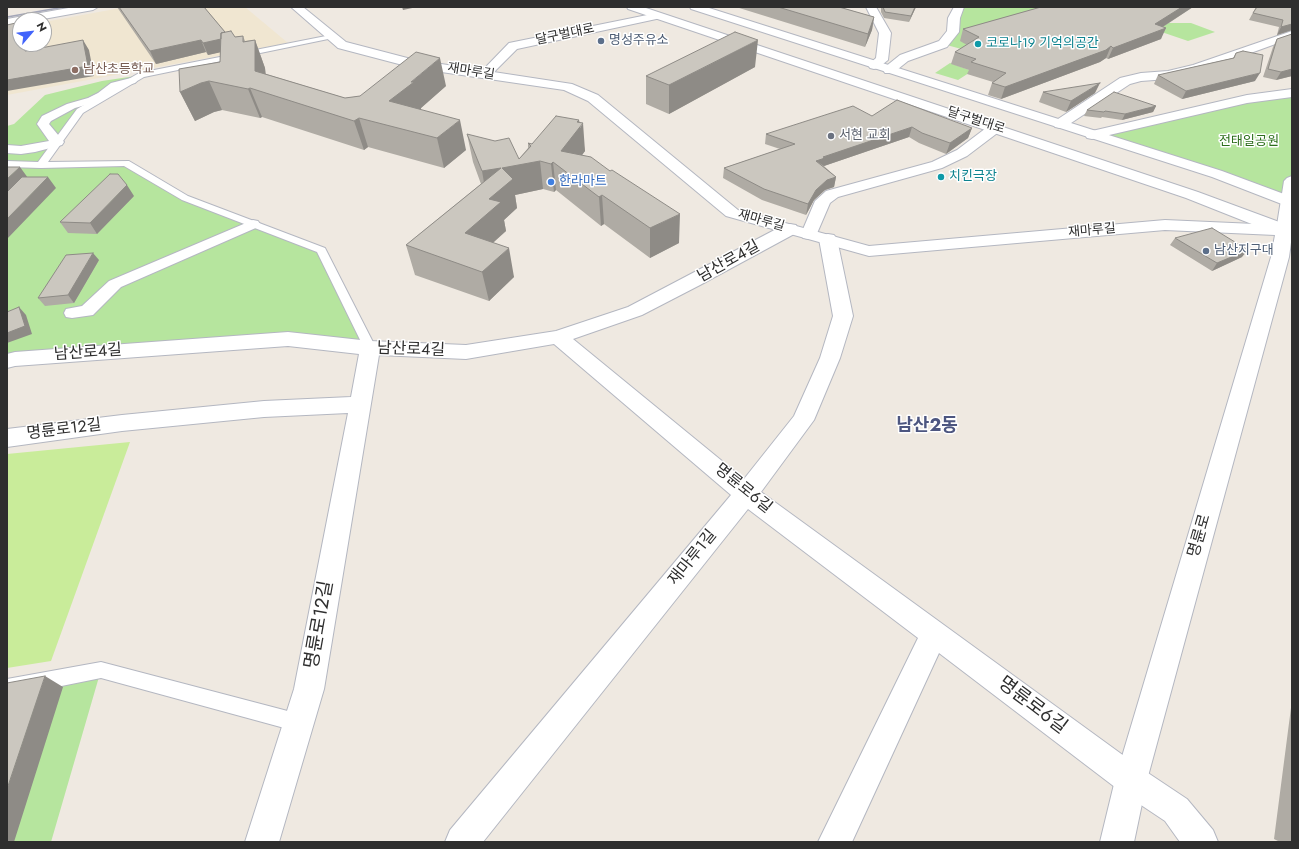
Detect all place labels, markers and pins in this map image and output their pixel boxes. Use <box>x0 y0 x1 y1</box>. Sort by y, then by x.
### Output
place label: 명성주유소 <box>609 33 669 49</box>
marker: 명성주유소 <box>596 36 606 46</box>
place label: 코로나19 기억의공간 <box>986 36 1099 52</box>
marker: 코로나19 기억의공간 <box>973 39 983 49</box>
place label: 남산초등학교 <box>83 62 155 78</box>
marker: 남산초등학교 <box>70 65 80 75</box>
place label: 서현 교회 <box>839 128 891 144</box>
marker: 서현 교회 <box>826 131 836 141</box>
place label: 치킨극장 <box>949 169 997 185</box>
marker: 치킨극장 <box>936 172 946 182</box>
place label: 한라마트 <box>559 174 607 190</box>
marker: 한라마트 <box>546 177 556 187</box>
place label: 남산지구대 <box>1214 243 1274 259</box>
marker: 남산지구대 <box>1201 246 1211 256</box>

